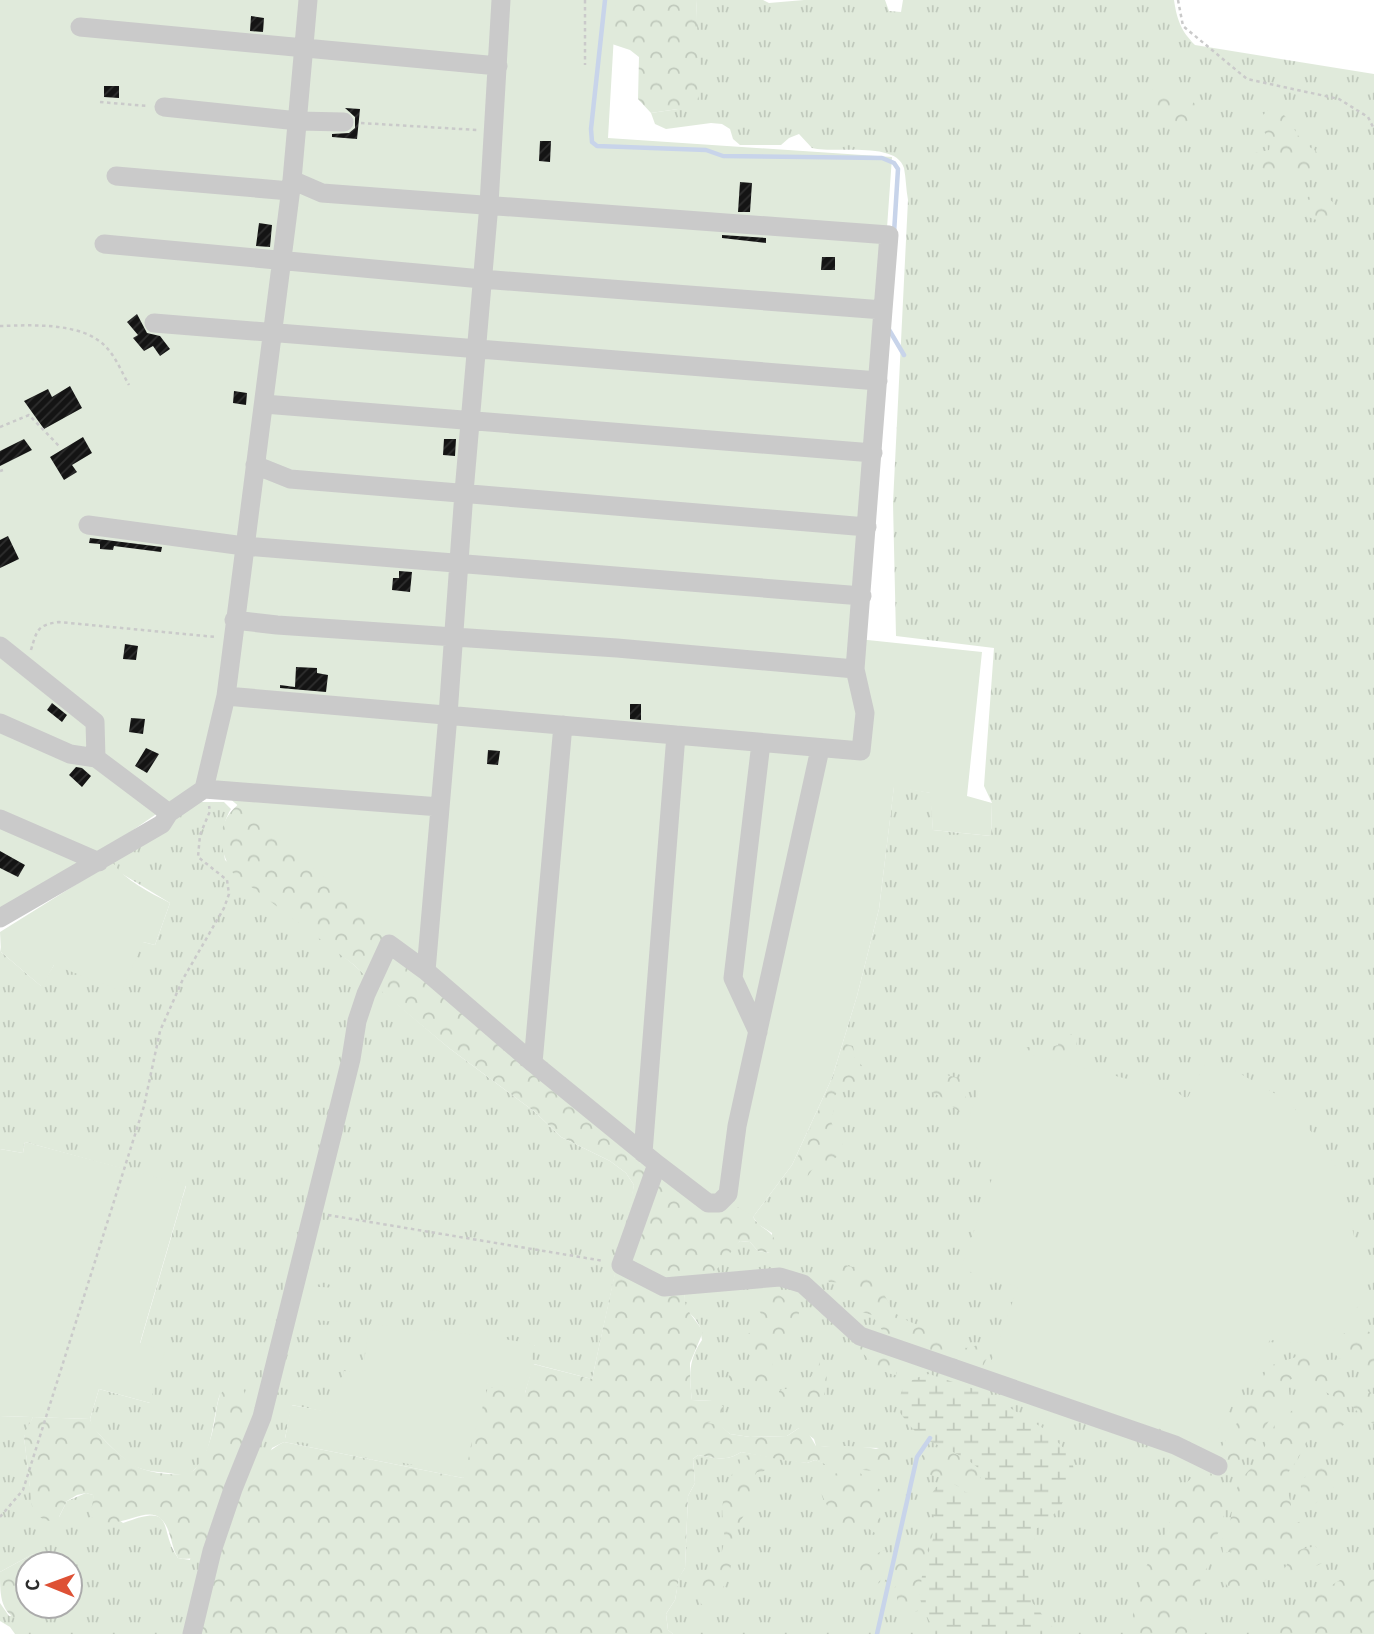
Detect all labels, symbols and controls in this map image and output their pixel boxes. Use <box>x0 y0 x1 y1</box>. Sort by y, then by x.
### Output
north arrow <box>14 1550 84 1620</box>
text: С <box>22 1578 46 1591</box>

